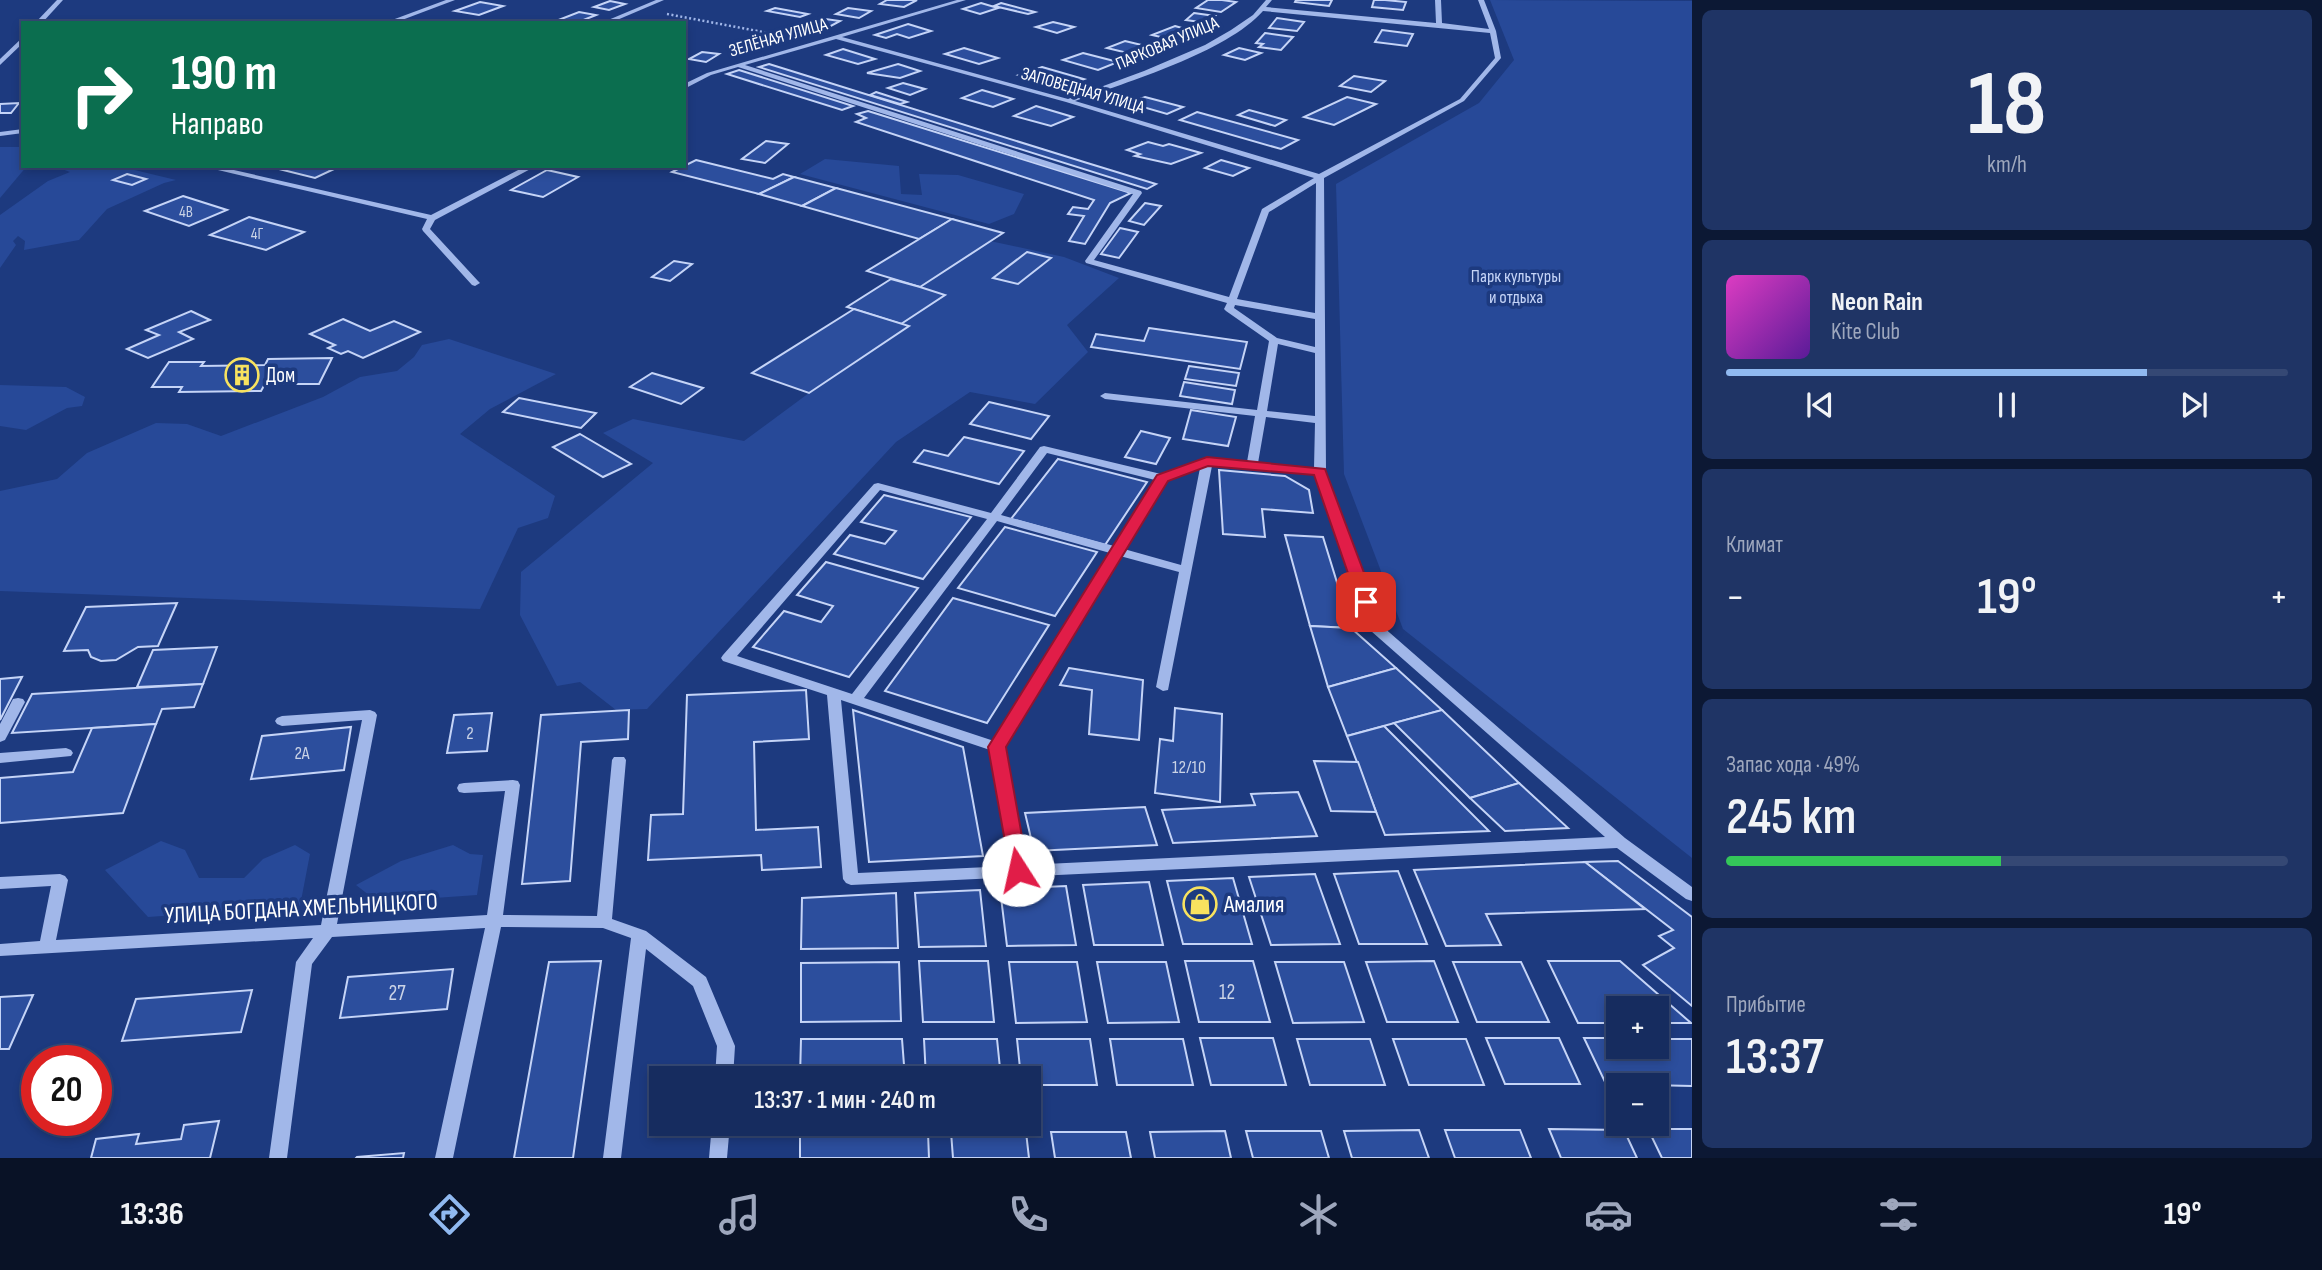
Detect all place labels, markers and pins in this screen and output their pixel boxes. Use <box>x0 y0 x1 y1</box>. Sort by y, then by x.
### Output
building icon: Дом <box>223 356 261 394</box>
place label: Дом <box>266 363 295 388</box>
pin <box>1336 572 1396 632</box>
shop icon: Амалия <box>1181 885 1219 923</box>
place label: Амалия <box>1223 890 1284 919</box>

